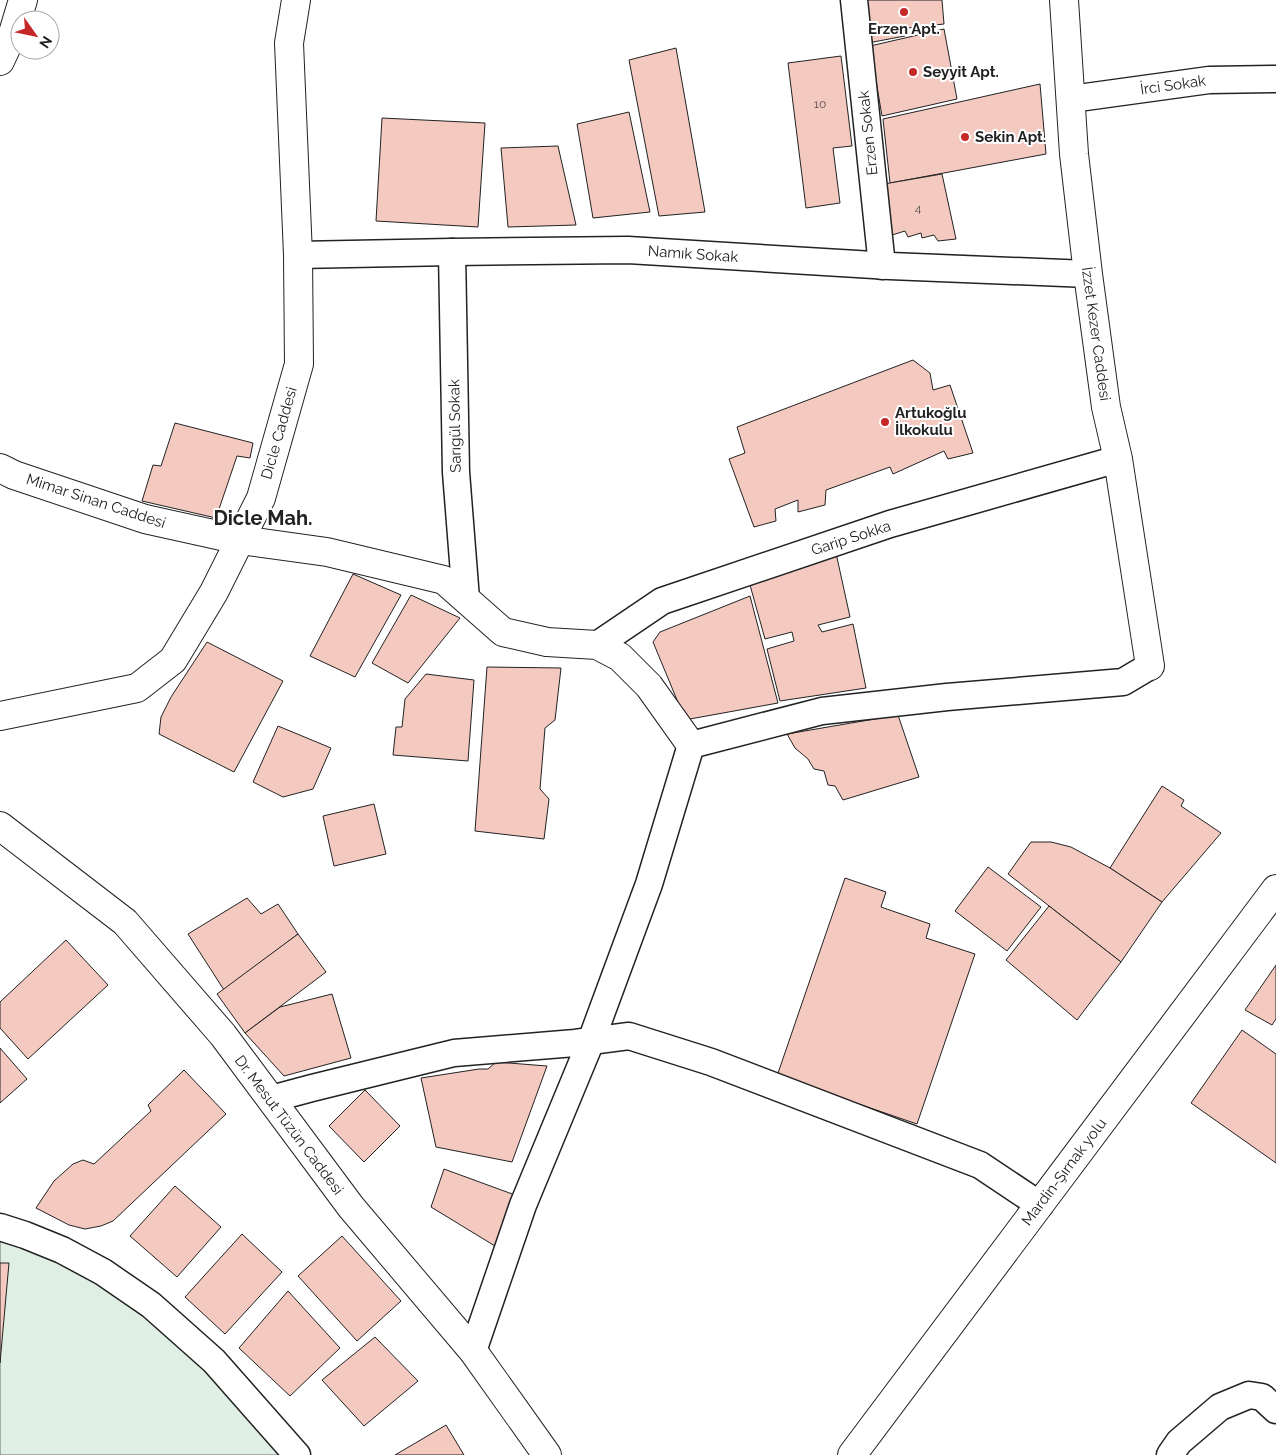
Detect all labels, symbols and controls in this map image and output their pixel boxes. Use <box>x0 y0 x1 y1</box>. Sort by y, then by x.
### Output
marker: Erzen Apt. <box>898 6 910 18</box>
north arrow <box>10 10 60 60</box>
place label: Erzen Apt. <box>868 20 940 38</box>
text: N <box>36 33 56 51</box>
place label: Seyyit Apt. <box>923 63 999 81</box>
marker: Seyyit Apt. <box>907 66 919 78</box>
street label: İrci Sokak <box>1139 70 1207 99</box>
street label: Erzen Sokak <box>855 90 881 176</box>
house number: 10 <box>814 97 826 111</box>
place label: Sekin Apt. <box>975 128 1046 146</box>
marker: Sekin Apt. <box>959 131 971 143</box>
house number: 4 <box>915 201 922 215</box>
street label: Namık Sokak <box>647 242 739 266</box>
street label: İzzet Kezer Caddesi <box>1078 266 1115 402</box>
street label: Sarıgül Sokak <box>445 379 465 473</box>
street label: Dicle Caddesi <box>257 385 301 481</box>
place label: Artukoğlu İlkokulu <box>895 404 967 439</box>
marker: Artukoğlu İlkokulu <box>879 416 891 428</box>
street label: Mimar Sinan Caddesi <box>24 470 168 532</box>
district label: Dicle Mah. <box>213 506 313 530</box>
street label: Garip Sokka <box>809 517 893 559</box>
street label: Dr. Mesut Tüzün Caddesi <box>231 1052 347 1198</box>
street label: Mardin-Şırnak yolu <box>1018 1115 1110 1229</box>

